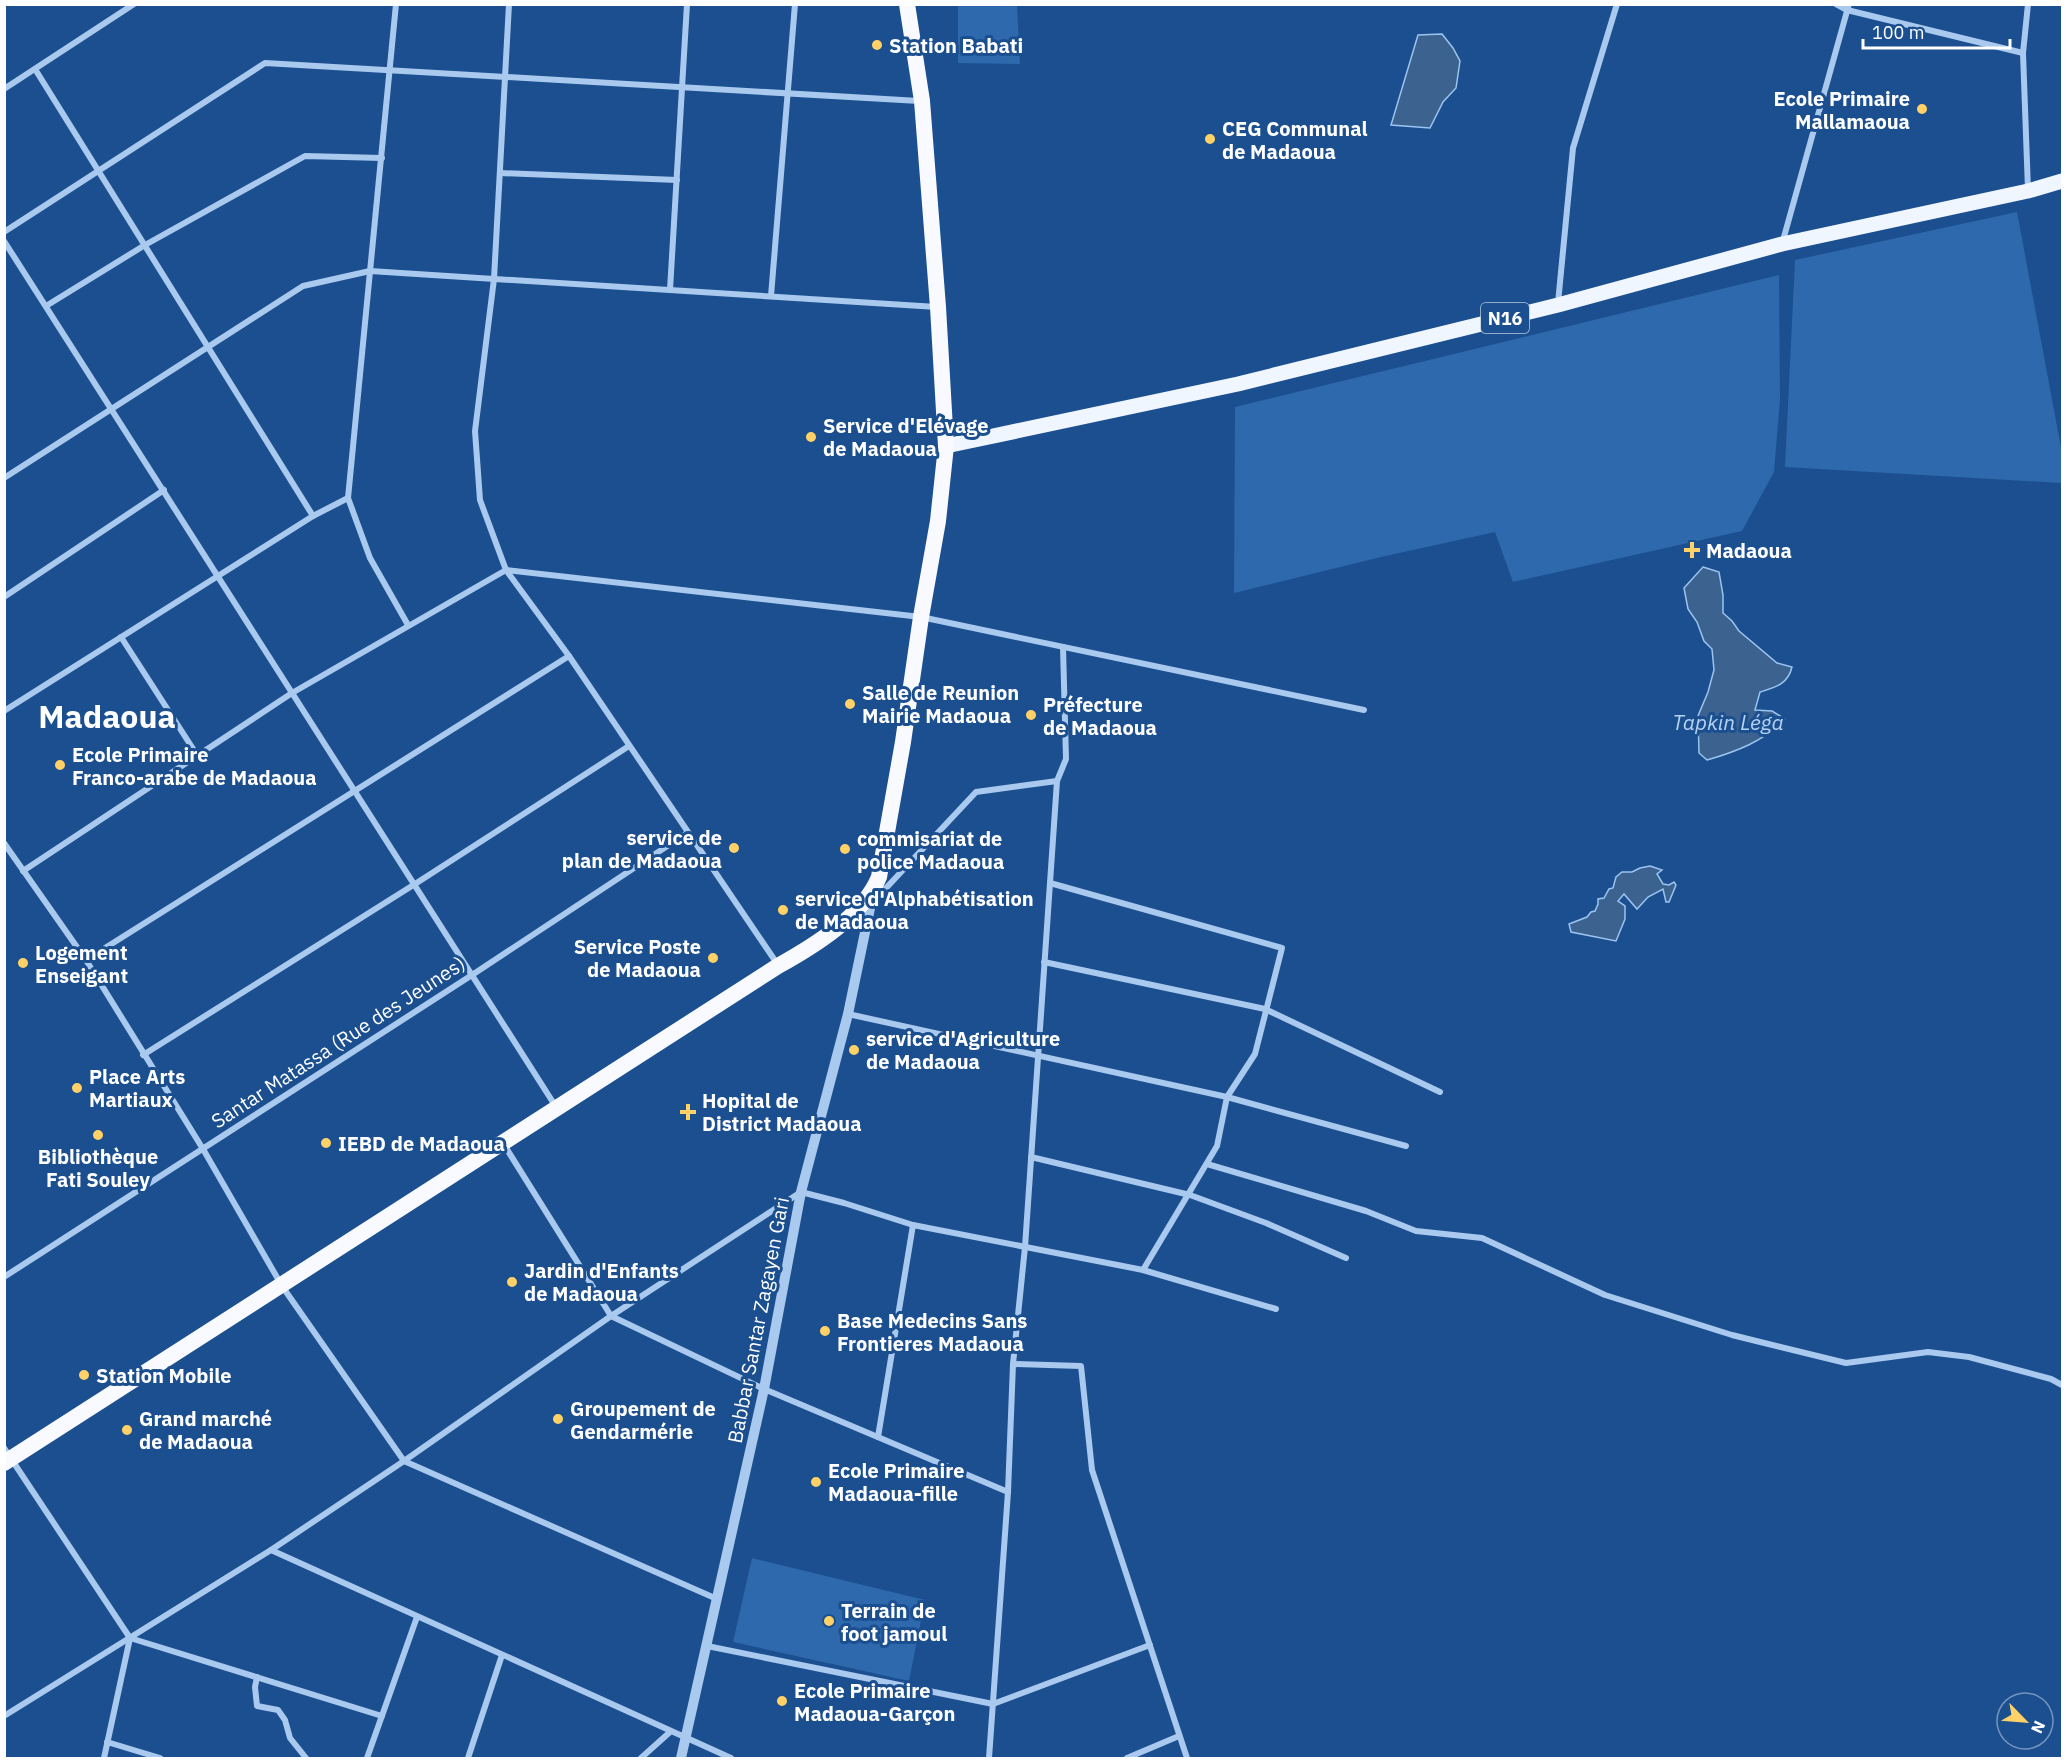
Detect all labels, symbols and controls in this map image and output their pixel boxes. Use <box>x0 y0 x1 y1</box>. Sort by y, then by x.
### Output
scale bar <box>1863 12 2010 50</box>
text: 100 m <box>1872 21 1924 44</box>
place label: Station Babati <box>889 32 1023 59</box>
marker: Station Babati <box>870 38 884 52</box>
place label: Ecole Primaire Mallamaoua <box>1774 85 1910 135</box>
marker: Ecole Primaire Mallamaoua <box>1915 102 1929 116</box>
place label: CEG Communal de Madaoua <box>1222 115 1368 165</box>
marker: CEG Communal de Madaoua <box>1203 132 1217 146</box>
road number: N16 <box>1481 303 1529 333</box>
place label: Service d'Elévage de Madaoua <box>823 412 989 462</box>
marker: Service d'Elévage de Madaoua <box>804 430 818 444</box>
place label: Madaoua <box>1706 537 1792 564</box>
marker: Madaoua <box>1683 541 1701 559</box>
place label: Salle de Reunion Mairie Madaoua <box>862 679 1019 729</box>
place label: Préfecture de Madaoua <box>1043 691 1157 741</box>
district label: Madaoua <box>38 695 176 737</box>
marker: Salle de Reunion Mairie Madaoua <box>843 697 857 711</box>
marker: Préfecture de Madaoua <box>1024 708 1038 722</box>
water label: Tapkin Léga <box>1672 708 1784 736</box>
place label: Ecole Primaire Franco-arabe de Madaoua <box>72 741 317 791</box>
marker: Ecole Primaire Franco-arabe de Madaoua <box>53 758 67 772</box>
place label: service de plan de Madaoua <box>562 824 722 874</box>
place label: commisariat de police Madaoua <box>857 825 1004 875</box>
marker: service de plan de Madaoua <box>727 841 741 855</box>
marker: commisariat de police Madaoua <box>838 842 852 856</box>
place label: service d'Alphabétisation de Madaoua <box>795 885 1034 935</box>
marker: service d'Alphabétisation de Madaoua <box>776 903 790 917</box>
place label: Service Poste de Madaoua <box>574 933 701 983</box>
place label: Logement Enseigant <box>35 939 128 989</box>
street label: Santar Matassa (Rue des Jeunes) <box>206 950 470 1134</box>
marker: Service Poste de Madaoua <box>706 951 720 965</box>
marker: Logement Enseigant <box>16 956 30 970</box>
place label: service d'Agriculture de Madaoua <box>866 1025 1060 1075</box>
marker: service d'Agriculture de Madaoua <box>847 1043 861 1057</box>
place label: Place Arts Martiaux <box>89 1063 185 1113</box>
marker: Place Arts Martiaux <box>70 1081 84 1095</box>
place label: Hopital de District Madaoua <box>702 1087 862 1137</box>
marker: Hopital de District Madaoua <box>679 1103 697 1121</box>
marker: Bibliothèque Fati Souley <box>91 1128 105 1142</box>
place label: IEBD de Madaoua <box>338 1130 505 1157</box>
marker: IEBD de Madaoua <box>319 1136 333 1150</box>
place label: Bibliothèque Fati Souley <box>38 1143 158 1193</box>
street label: Babbar Santar Zagayen Gari <box>721 1195 795 1445</box>
place label: Jardin d'Enfants de Madaoua <box>524 1257 679 1307</box>
marker: Jardin d'Enfants de Madaoua <box>505 1275 519 1289</box>
place label: Base Medecins Sans Frontieres Madaoua <box>837 1307 1027 1357</box>
marker: Base Medecins Sans Frontieres Madaoua <box>818 1324 832 1338</box>
place label: Station Mobile <box>96 1362 231 1389</box>
marker: Station Mobile <box>77 1368 91 1382</box>
place label: Groupement de Gendarmérie <box>570 1395 716 1445</box>
place label: Grand marché de Madaoua <box>139 1405 272 1455</box>
marker: Groupement de Gendarmérie <box>551 1412 565 1426</box>
marker: Grand marché de Madaoua <box>120 1423 134 1437</box>
place label: Ecole Primaire Madaoua-fille <box>828 1457 964 1507</box>
marker: Ecole Primaire Madaoua-fille <box>809 1475 823 1489</box>
place label: Terrain de foot jamoul <box>841 1597 947 1647</box>
marker: Terrain de foot jamoul <box>822 1614 836 1628</box>
place label: Ecole Primaire Madaoua-Garçon <box>794 1677 955 1727</box>
north arrow <box>1995 1691 2055 1751</box>
marker: Ecole Primaire Madaoua-Garçon <box>775 1694 789 1708</box>
text: N <box>2027 1718 2050 1737</box>

